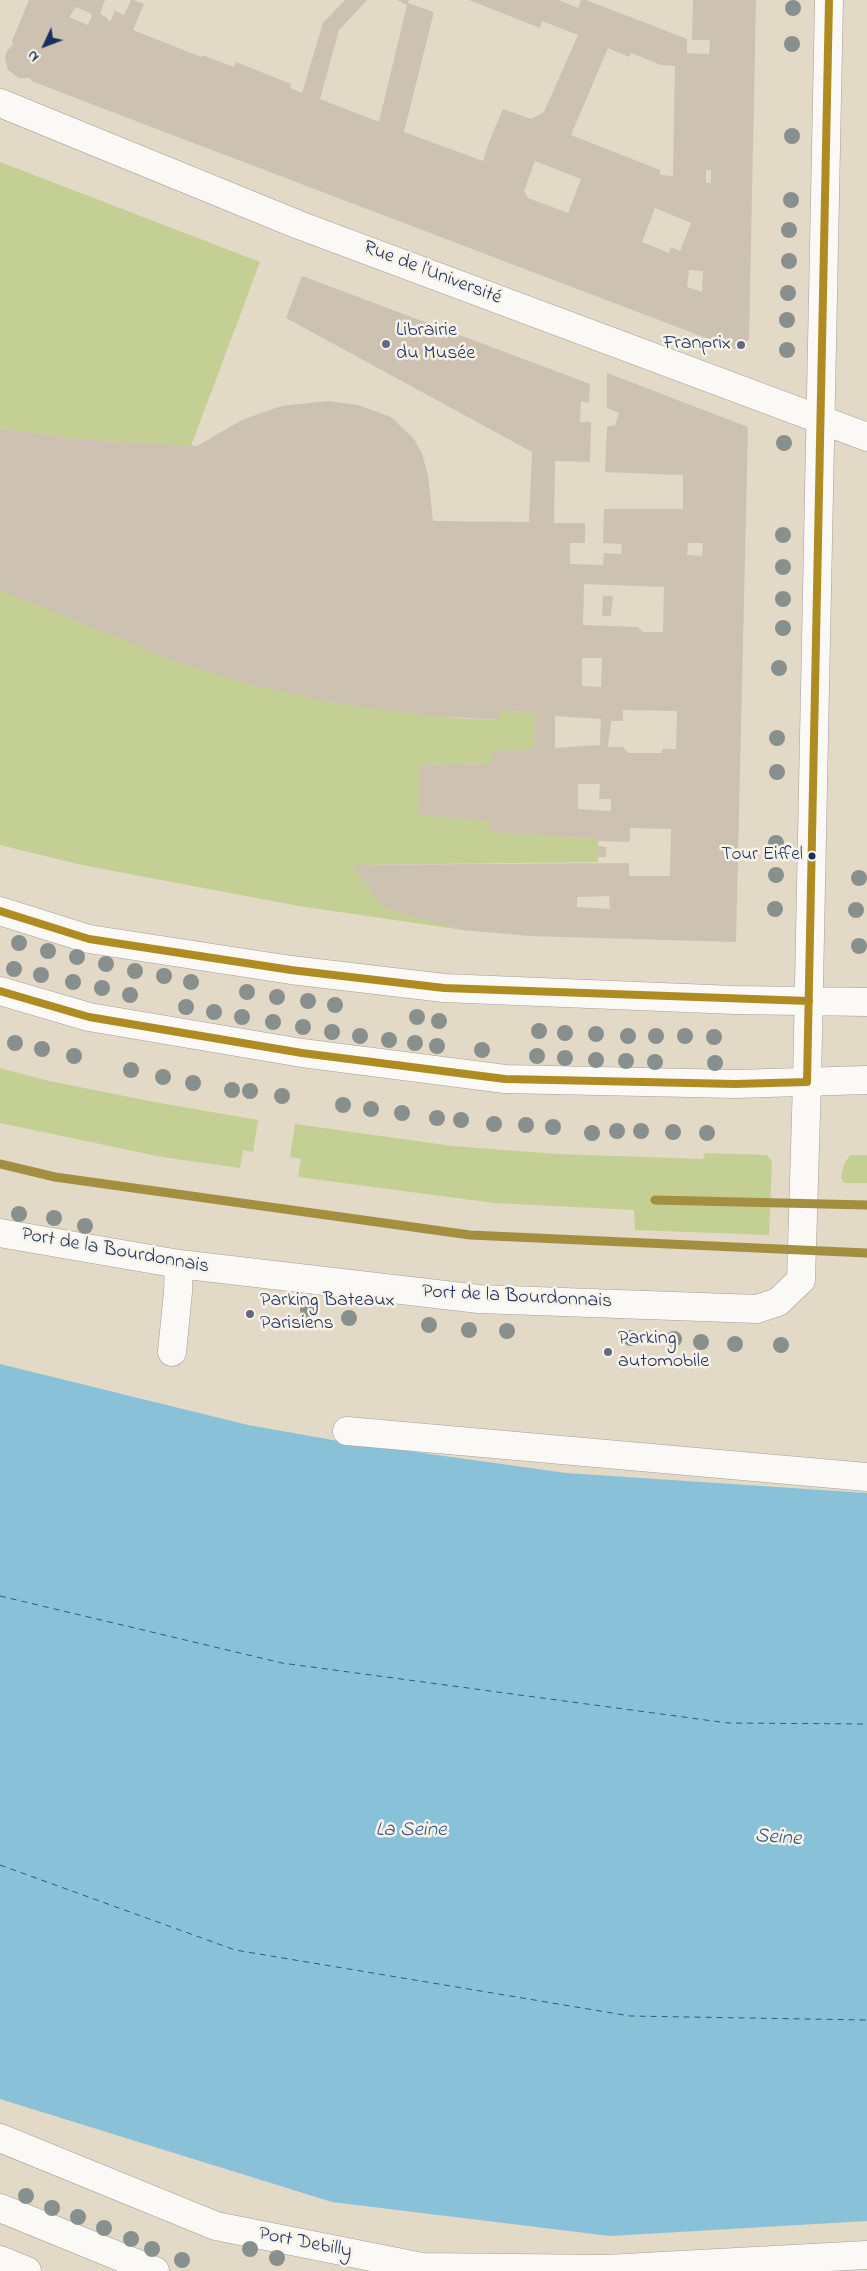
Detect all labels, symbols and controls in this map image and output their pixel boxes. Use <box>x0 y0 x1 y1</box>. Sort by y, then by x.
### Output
north arrow <box>20 20 70 70</box>
text: N <box>23 45 45 66</box>
street label: Rue de l'Université <box>360 237 504 311</box>
place label: Librairie du Musée <box>396 320 475 367</box>
place label: Franprix <box>663 333 731 357</box>
marker: Librairie du Musée <box>380 338 392 350</box>
marker: Franprix <box>735 339 747 351</box>
place label: Tour Eiffel <box>721 845 803 867</box>
marker: Tour Eiffel <box>807 851 817 861</box>
street label: Port de la Bourdonnais <box>19 1224 211 1280</box>
street label: Port de la Bourdonnais <box>421 1281 613 1315</box>
place label: Parking Bateaux Parisiens <box>260 1290 395 1337</box>
marker: Parking Bateaux Parisiens <box>244 1308 256 1320</box>
place label: Parking automobile <box>618 1328 709 1375</box>
marker: Parking automobile <box>602 1346 614 1358</box>
water label: La Seine <box>376 1819 446 1845</box>
water label: Seine <box>754 1825 802 1853</box>
street label: Port Debilly <box>256 2223 354 2265</box>

